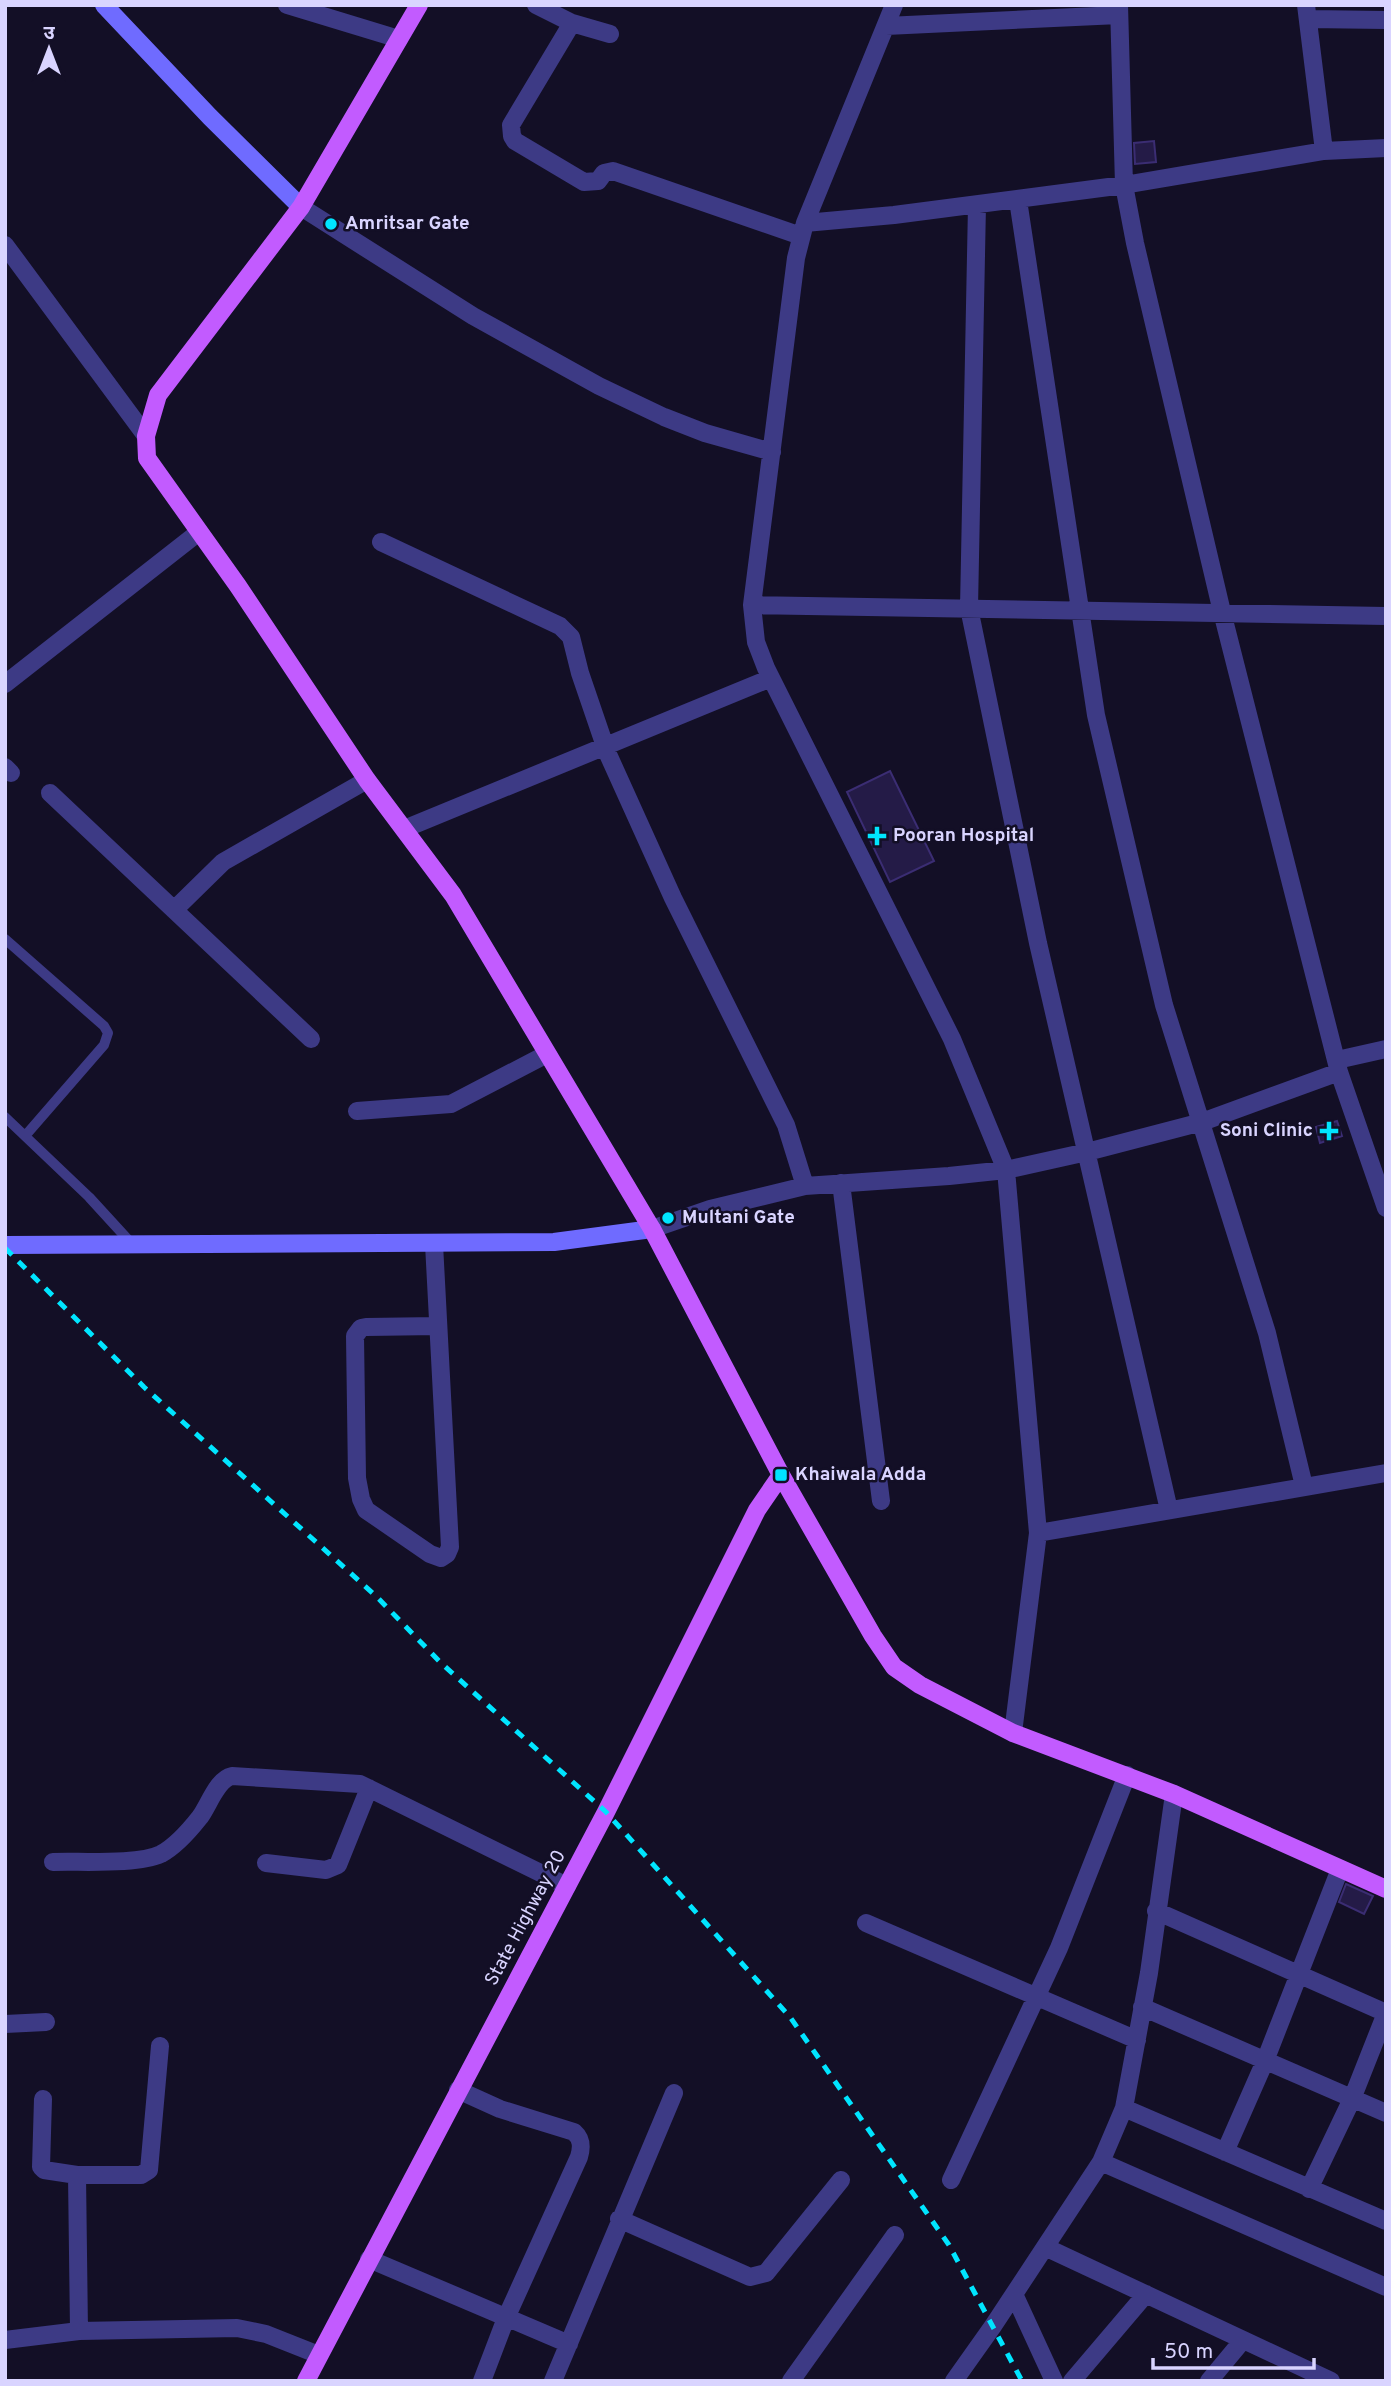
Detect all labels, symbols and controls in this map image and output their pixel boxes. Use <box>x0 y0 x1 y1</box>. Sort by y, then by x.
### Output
north arrow <box>14 14 84 84</box>
text: उ <box>43 22 55 46</box>
place label: Amritsar Gate <box>345 212 470 236</box>
marker: Amritsar Gate <box>323 216 339 232</box>
place label: Pooran Hospital <box>893 824 1034 848</box>
marker: Pooran Hospital <box>867 826 887 846</box>
place label: Soni Clinic <box>1220 1119 1313 1143</box>
marker: Soni Clinic <box>1319 1121 1339 1141</box>
place label: Multani Gate <box>682 1206 795 1230</box>
marker: Multani Gate <box>660 1210 676 1226</box>
place label: Khaiwala Adda <box>795 1463 926 1487</box>
marker: Khaiwala Adda <box>773 1467 789 1483</box>
street label: State Highway 20 <box>480 1846 572 1990</box>
scale bar <box>1153 2326 1314 2370</box>
text: 50 m <box>1164 2339 1213 2366</box>

